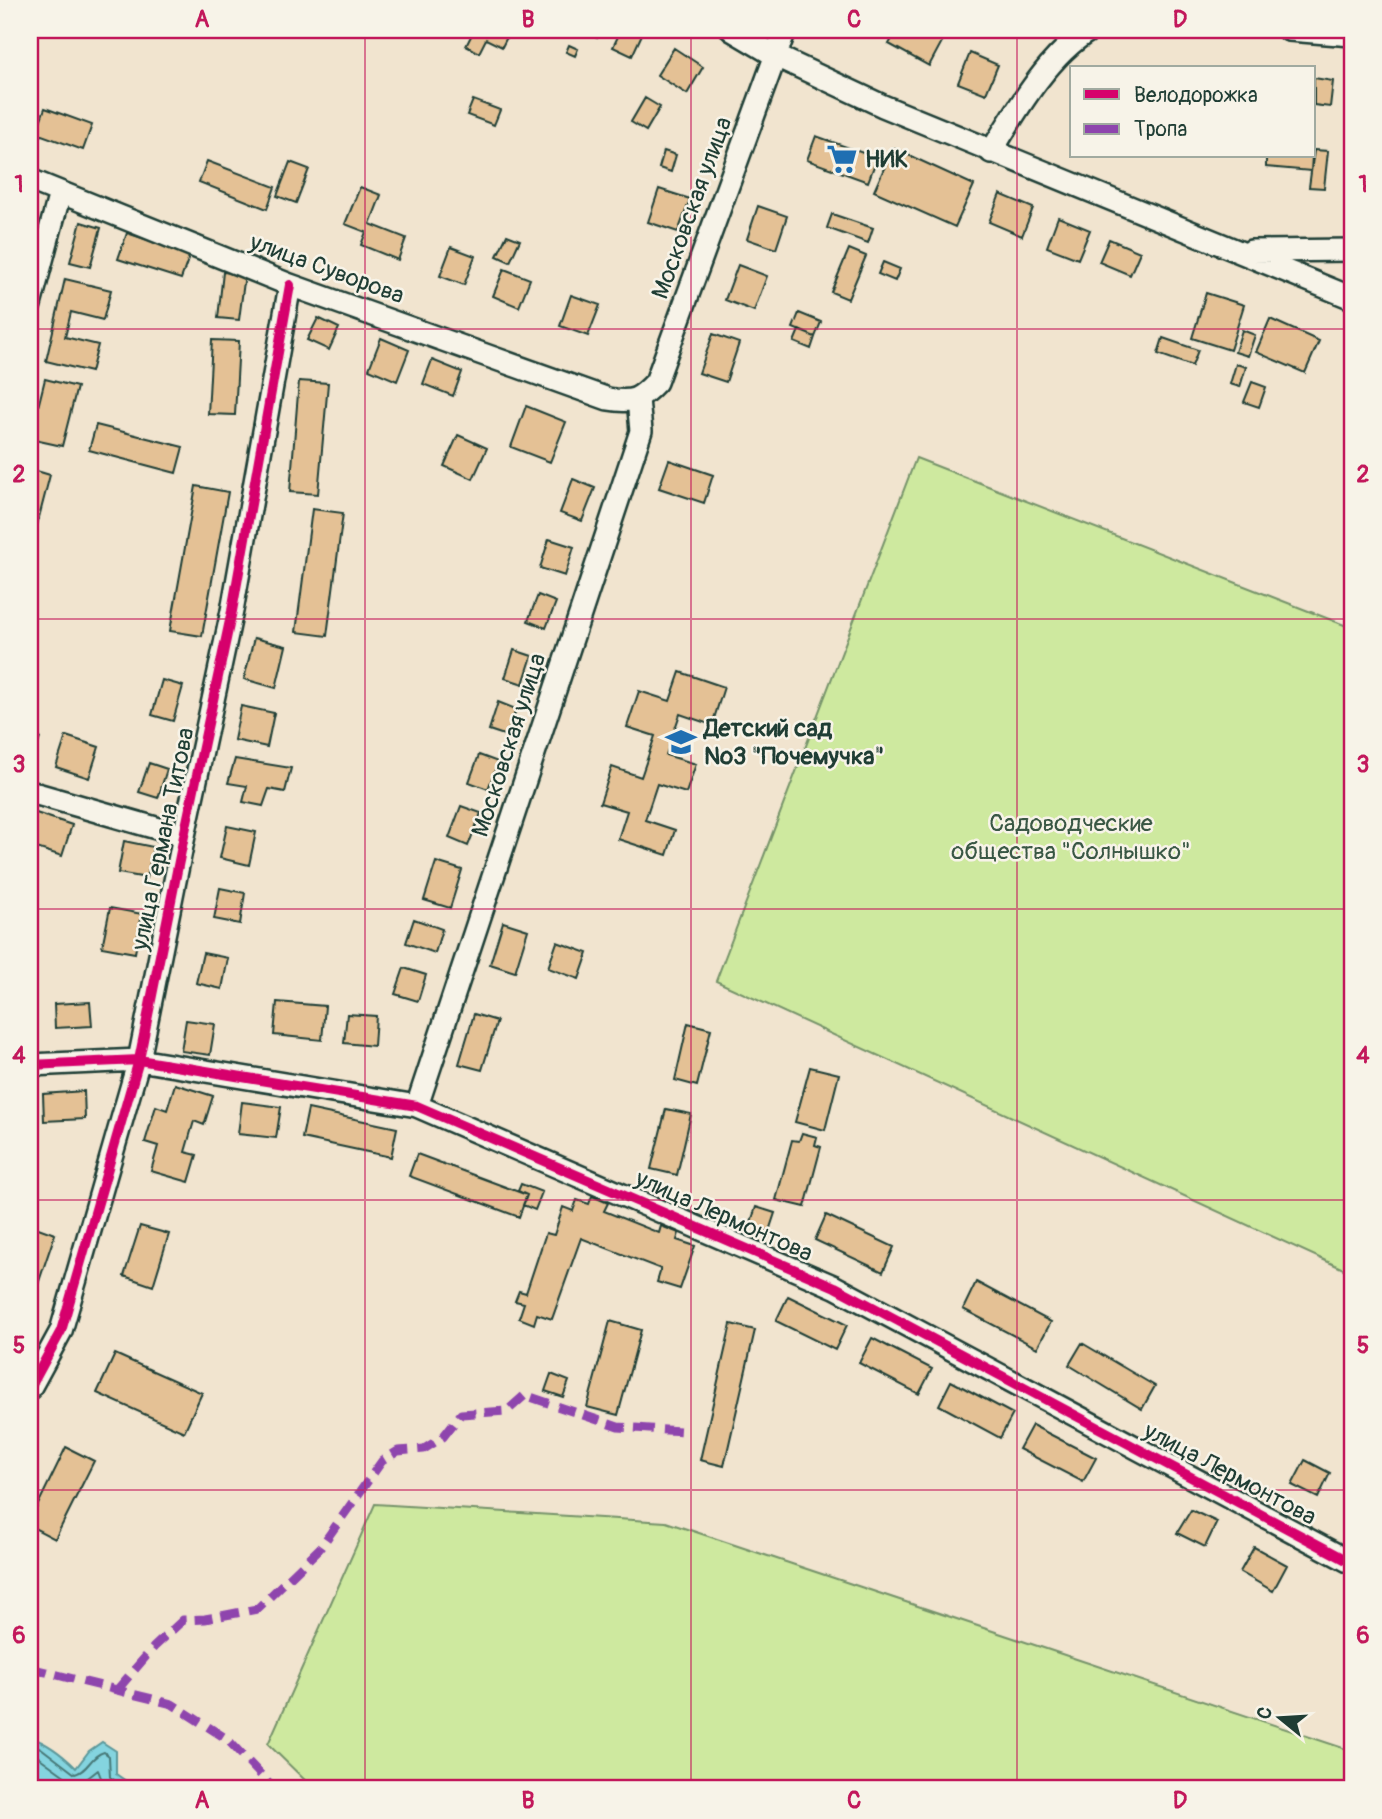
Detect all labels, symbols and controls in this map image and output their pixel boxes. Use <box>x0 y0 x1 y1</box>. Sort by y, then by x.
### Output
text: A <box>195 5 210 34</box>
text: B <box>521 5 535 34</box>
text: C <box>847 5 861 34</box>
text: D <box>1173 5 1187 34</box>
legend <box>1070 66 1316 158</box>
text: Велодорожка <box>1134 82 1258 109</box>
street label: Московская улица <box>646 113 738 303</box>
text: Тропа <box>1134 116 1187 143</box>
supermarket icon: НИК <box>825 142 859 176</box>
place label: НИК <box>865 145 908 174</box>
text: 1 <box>15 170 24 199</box>
text: 1 <box>1359 170 1368 199</box>
street label: улица Суворова <box>245 227 408 310</box>
text: 2 <box>13 460 26 489</box>
text: 2 <box>1357 460 1370 489</box>
street label: Московская улица <box>466 649 552 841</box>
place label: Детский сад №3 "Почемучка" <box>702 714 884 771</box>
street label: улица Германа Титова <box>125 725 201 954</box>
school or university icon: Детский сад №3 "Почемучка" <box>664 725 698 759</box>
text: 3 <box>13 750 25 779</box>
text: 3 <box>1357 750 1369 779</box>
park label: Садоводческие общества "Солнышко" <box>951 809 1191 866</box>
text: 4 <box>12 1041 26 1070</box>
text: 4 <box>1356 1041 1370 1070</box>
street label: улица Лермонтова <box>630 1163 817 1268</box>
text: 5 <box>13 1331 25 1360</box>
text: 5 <box>1357 1331 1369 1360</box>
street label: улица Лермонтова <box>1138 1416 1321 1532</box>
text: 6 <box>12 1621 26 1650</box>
text: 6 <box>1356 1621 1370 1650</box>
north arrow <box>1246 1682 1316 1752</box>
text: С <box>1252 1704 1278 1722</box>
text: A <box>195 1786 210 1815</box>
text: B <box>521 1786 535 1815</box>
text: C <box>847 1786 861 1815</box>
text: D <box>1173 1786 1187 1815</box>

